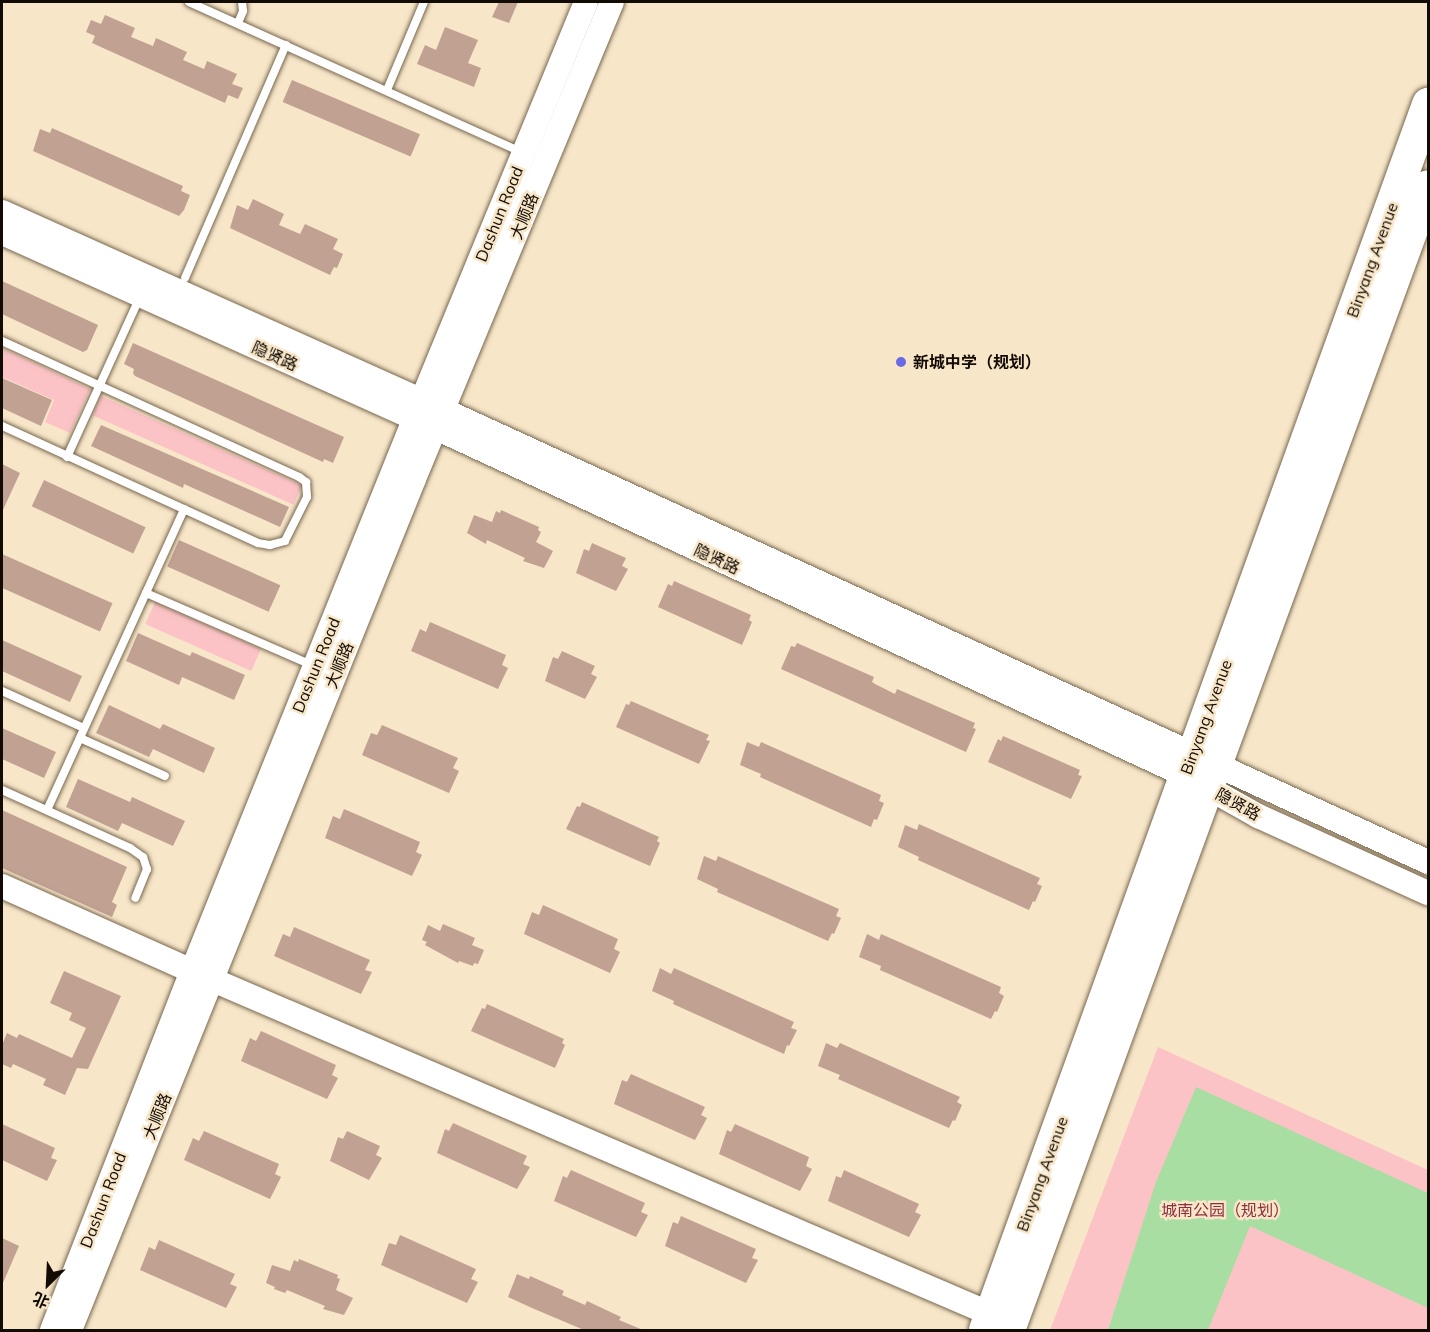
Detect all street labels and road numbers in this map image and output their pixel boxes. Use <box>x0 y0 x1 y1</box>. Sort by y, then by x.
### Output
street label: Dashun Road <box>471 164 527 264</box>
street label: 大顺路 <box>506 190 542 242</box>
street label: Binyang Avenue <box>1342 200 1402 320</box>
street label: 隐贤路 <box>249 337 301 375</box>
street label: 隐贤路 <box>691 540 743 578</box>
street label: Dashun Road <box>288 615 344 715</box>
street label: 大顺路 <box>321 639 357 691</box>
street label: Binyang Avenue <box>1176 657 1236 777</box>
street label: 隐贤路 <box>1212 784 1264 824</box>
street label: 大顺路 <box>139 1090 175 1142</box>
street label: Binyang Avenue <box>1012 1114 1072 1234</box>
street label: Dashun Road <box>76 1149 130 1251</box>

